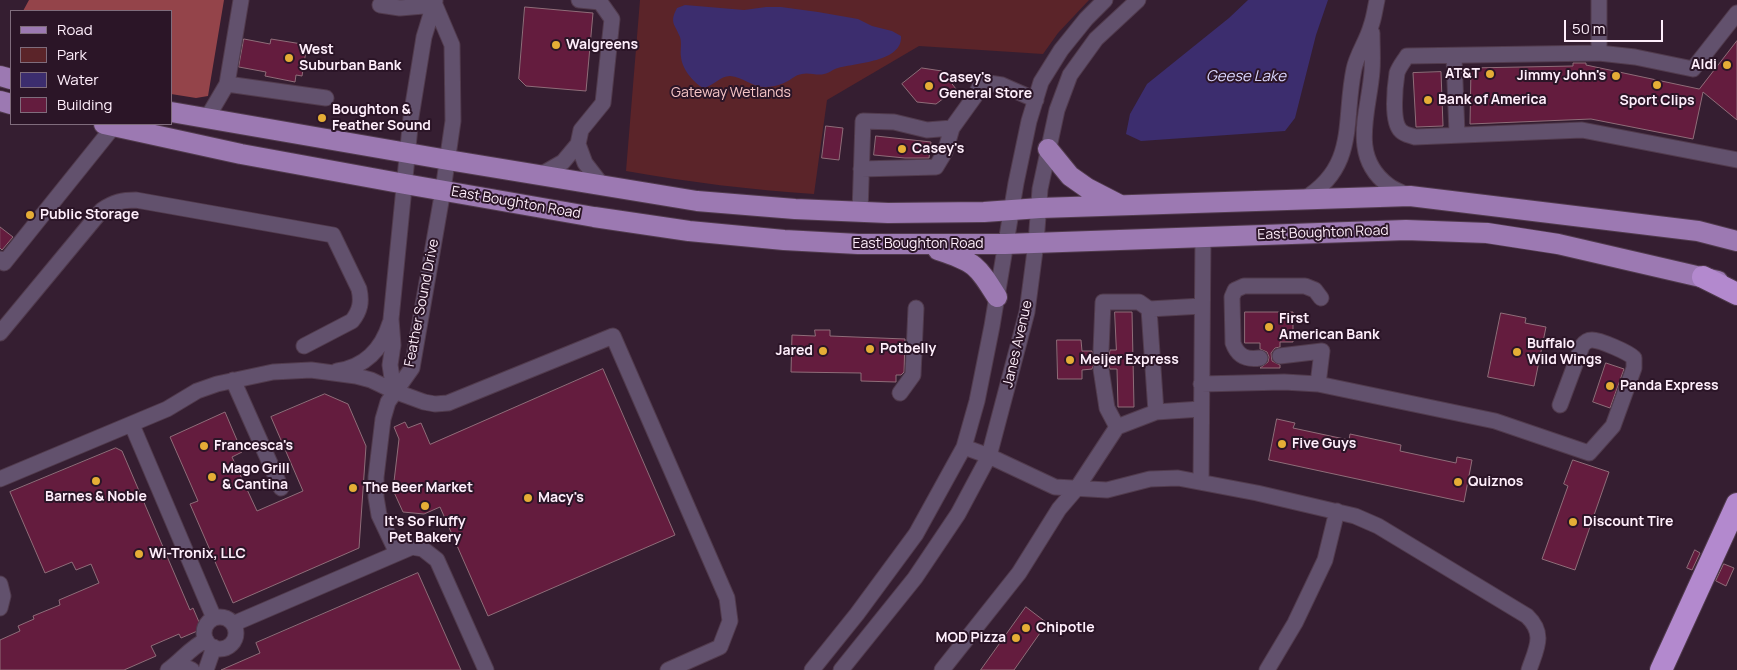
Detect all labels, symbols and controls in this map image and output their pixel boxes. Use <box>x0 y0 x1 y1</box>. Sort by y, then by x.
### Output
legend <box>10 10 172 125</box>
scale bar <box>1567 10 1666 42</box>
text: 50 m <box>1572 18 1606 39</box>
text: Road <box>57 19 93 40</box>
place label: Walgreens <box>566 37 638 53</box>
marker: Walgreens <box>550 39 562 51</box>
place label: West Suburban Bank <box>299 42 401 74</box>
text: Park <box>57 44 87 65</box>
marker: West Suburban Bank <box>283 52 295 64</box>
place label: Aldi <box>1691 57 1717 73</box>
marker: Aldi <box>1721 59 1733 71</box>
place label: AT&T <box>1445 66 1480 82</box>
water label: Geese Lake <box>1206 68 1286 86</box>
marker: AT&T <box>1484 68 1496 80</box>
place label: Jimmy John's <box>1517 68 1606 84</box>
text: Water <box>57 69 99 90</box>
place label: Casey's General Store <box>939 70 1032 102</box>
marker: Jimmy John's <box>1610 70 1622 82</box>
marker: Sport Clips <box>1651 79 1663 91</box>
marker: Casey's General Store <box>923 80 935 92</box>
park label: Gateway Wetlands <box>671 85 791 101</box>
place label: Bank of America <box>1438 92 1547 108</box>
place label: Sport Clips <box>1619 93 1695 109</box>
text: Building <box>57 94 112 115</box>
marker: Bank of America <box>1422 94 1434 106</box>
place label: Boughton & Feather Sound <box>332 102 431 134</box>
marker: Boughton & Feather Sound <box>316 112 328 124</box>
place label: Casey's <box>912 141 964 157</box>
marker: Casey's <box>896 143 908 155</box>
street label: East Boughton Road <box>450 183 582 223</box>
place label: Public Storage <box>40 207 139 223</box>
marker: Public Storage <box>24 209 36 221</box>
street label: East Boughton Road <box>1257 222 1389 244</box>
street label: East Boughton Road <box>852 236 984 252</box>
street label: Feather Sound Drive <box>401 238 443 368</box>
street label: Janes Avenue <box>1000 299 1036 389</box>
place label: First American Bank <box>1279 311 1380 344</box>
marker: First American Bank <box>1263 321 1275 333</box>
place label: Buffalo Wild Wings <box>1527 336 1602 368</box>
place label: Potbelly <box>880 341 936 357</box>
place label: Jared <box>775 343 813 359</box>
marker: Potbelly <box>864 343 876 355</box>
marker: Jared <box>817 345 829 357</box>
marker: Buffalo Wild Wings <box>1511 346 1523 358</box>
place label: Meijer Express <box>1080 352 1179 368</box>
marker: Meijer Express <box>1064 354 1076 366</box>
place label: Panda Express <box>1620 378 1719 394</box>
marker: Panda Express <box>1604 380 1616 392</box>
place label: Five Guys <box>1292 436 1356 452</box>
place label: Francesca's <box>214 438 293 454</box>
marker: Five Guys <box>1276 438 1288 450</box>
marker: Francesca's <box>198 440 210 452</box>
place label: Mago Grill & Cantina <box>222 461 290 494</box>
marker: Mago Grill & Cantina <box>206 471 218 483</box>
place label: Quiznos <box>1468 474 1523 490</box>
marker: Barnes & Noble <box>90 475 102 487</box>
marker: Quiznos <box>1452 476 1464 488</box>
place label: The Beer Market <box>363 480 473 496</box>
marker: The Beer Market <box>347 482 359 494</box>
place label: Barnes & Noble <box>45 489 147 505</box>
place label: Macy's <box>538 490 584 506</box>
marker: Macy's <box>522 492 534 504</box>
marker: It's So Fluffy Pet Bakery <box>419 500 431 512</box>
place label: It's So Fluffy Pet Bakery <box>384 514 466 546</box>
place label: Discount Tire <box>1583 514 1673 530</box>
marker: Discount Tire <box>1567 516 1579 528</box>
place label: Wi-Tronix, LLC <box>149 546 246 562</box>
marker: Wi-Tronix, LLC <box>133 548 145 560</box>
place label: Chipotle <box>1036 620 1095 636</box>
marker: Chipotle <box>1020 622 1032 634</box>
place label: MOD Pizza <box>935 630 1006 646</box>
marker: MOD Pizza <box>1010 632 1022 644</box>

